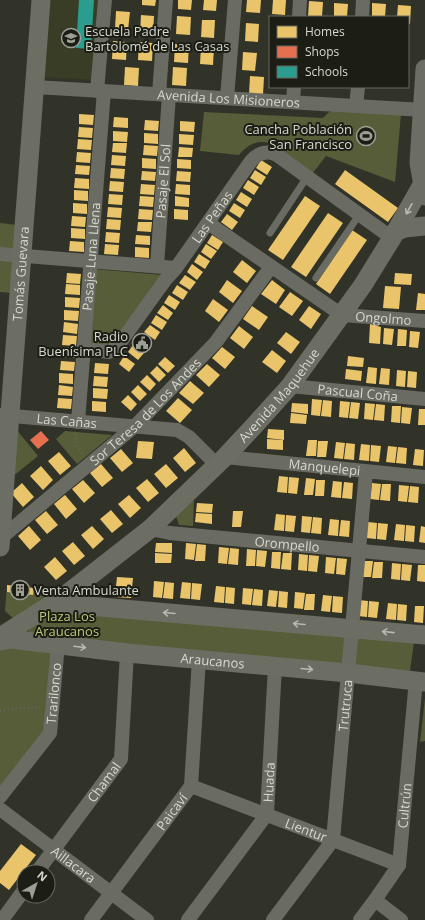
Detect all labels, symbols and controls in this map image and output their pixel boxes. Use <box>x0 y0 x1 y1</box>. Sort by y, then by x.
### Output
legend <box>269 16 409 88</box>
place label: Escuela Padre Bartolomé de Las Casas <box>85 22 229 55</box>
text: Homes <box>305 23 345 40</box>
school or university icon: Escuela Padre Bartolomé de Las Casas <box>60 27 82 49</box>
text: Shops <box>305 43 340 60</box>
text: Schools <box>305 63 348 80</box>
street label: Avenida Los Misioneros <box>157 85 301 112</box>
place label: Cancha Población San Francisco <box>244 120 352 153</box>
sports icon: Cancha Población San Francisco <box>355 125 377 147</box>
street label: Pasaje El Sol <box>151 143 175 219</box>
street label: Las Peñas <box>187 187 237 246</box>
street label: Pasaje Luna Llena <box>78 202 104 311</box>
one-way arrow <box>404 203 412 215</box>
street label: Tomás Guevara <box>8 226 33 322</box>
street label: Ongolmo <box>355 307 412 329</box>
place label: Radio Buenísima PLC <box>38 327 128 360</box>
public building icon: Radio Buenísima PLC <box>131 332 153 354</box>
street label: Avenida Maquehue <box>234 345 323 446</box>
street label: Sor Teresa de Los Andes <box>86 354 205 469</box>
street label: Pascual Coña <box>317 380 399 405</box>
street label: Las Cañas <box>36 409 98 432</box>
street label: Manquelepi <box>288 454 361 479</box>
street label: Orompello <box>254 532 320 556</box>
building icon: Venta Ambulante <box>9 579 31 601</box>
place label: Venta Ambulante <box>34 581 139 599</box>
park label: Plaza Los Araucanos <box>35 607 99 640</box>
one-way arrow <box>163 609 176 616</box>
one-way arrow <box>293 620 306 628</box>
one-way arrow <box>382 629 395 636</box>
one-way arrow <box>73 643 86 651</box>
street label: Araucanos <box>180 649 245 673</box>
street label: Trarilonco <box>42 662 65 725</box>
one-way arrow <box>300 666 313 673</box>
street label: Trutruca <box>334 679 356 732</box>
street label: Chamal <box>83 758 125 806</box>
street label: Huada <box>259 762 279 803</box>
street label: Cultrún <box>393 782 415 829</box>
street label: Paicaví <box>152 789 192 834</box>
street label: Lientur <box>283 814 330 846</box>
street label: Aillacara <box>47 842 99 887</box>
north arrow <box>16 864 56 904</box>
text: N <box>34 867 51 884</box>

